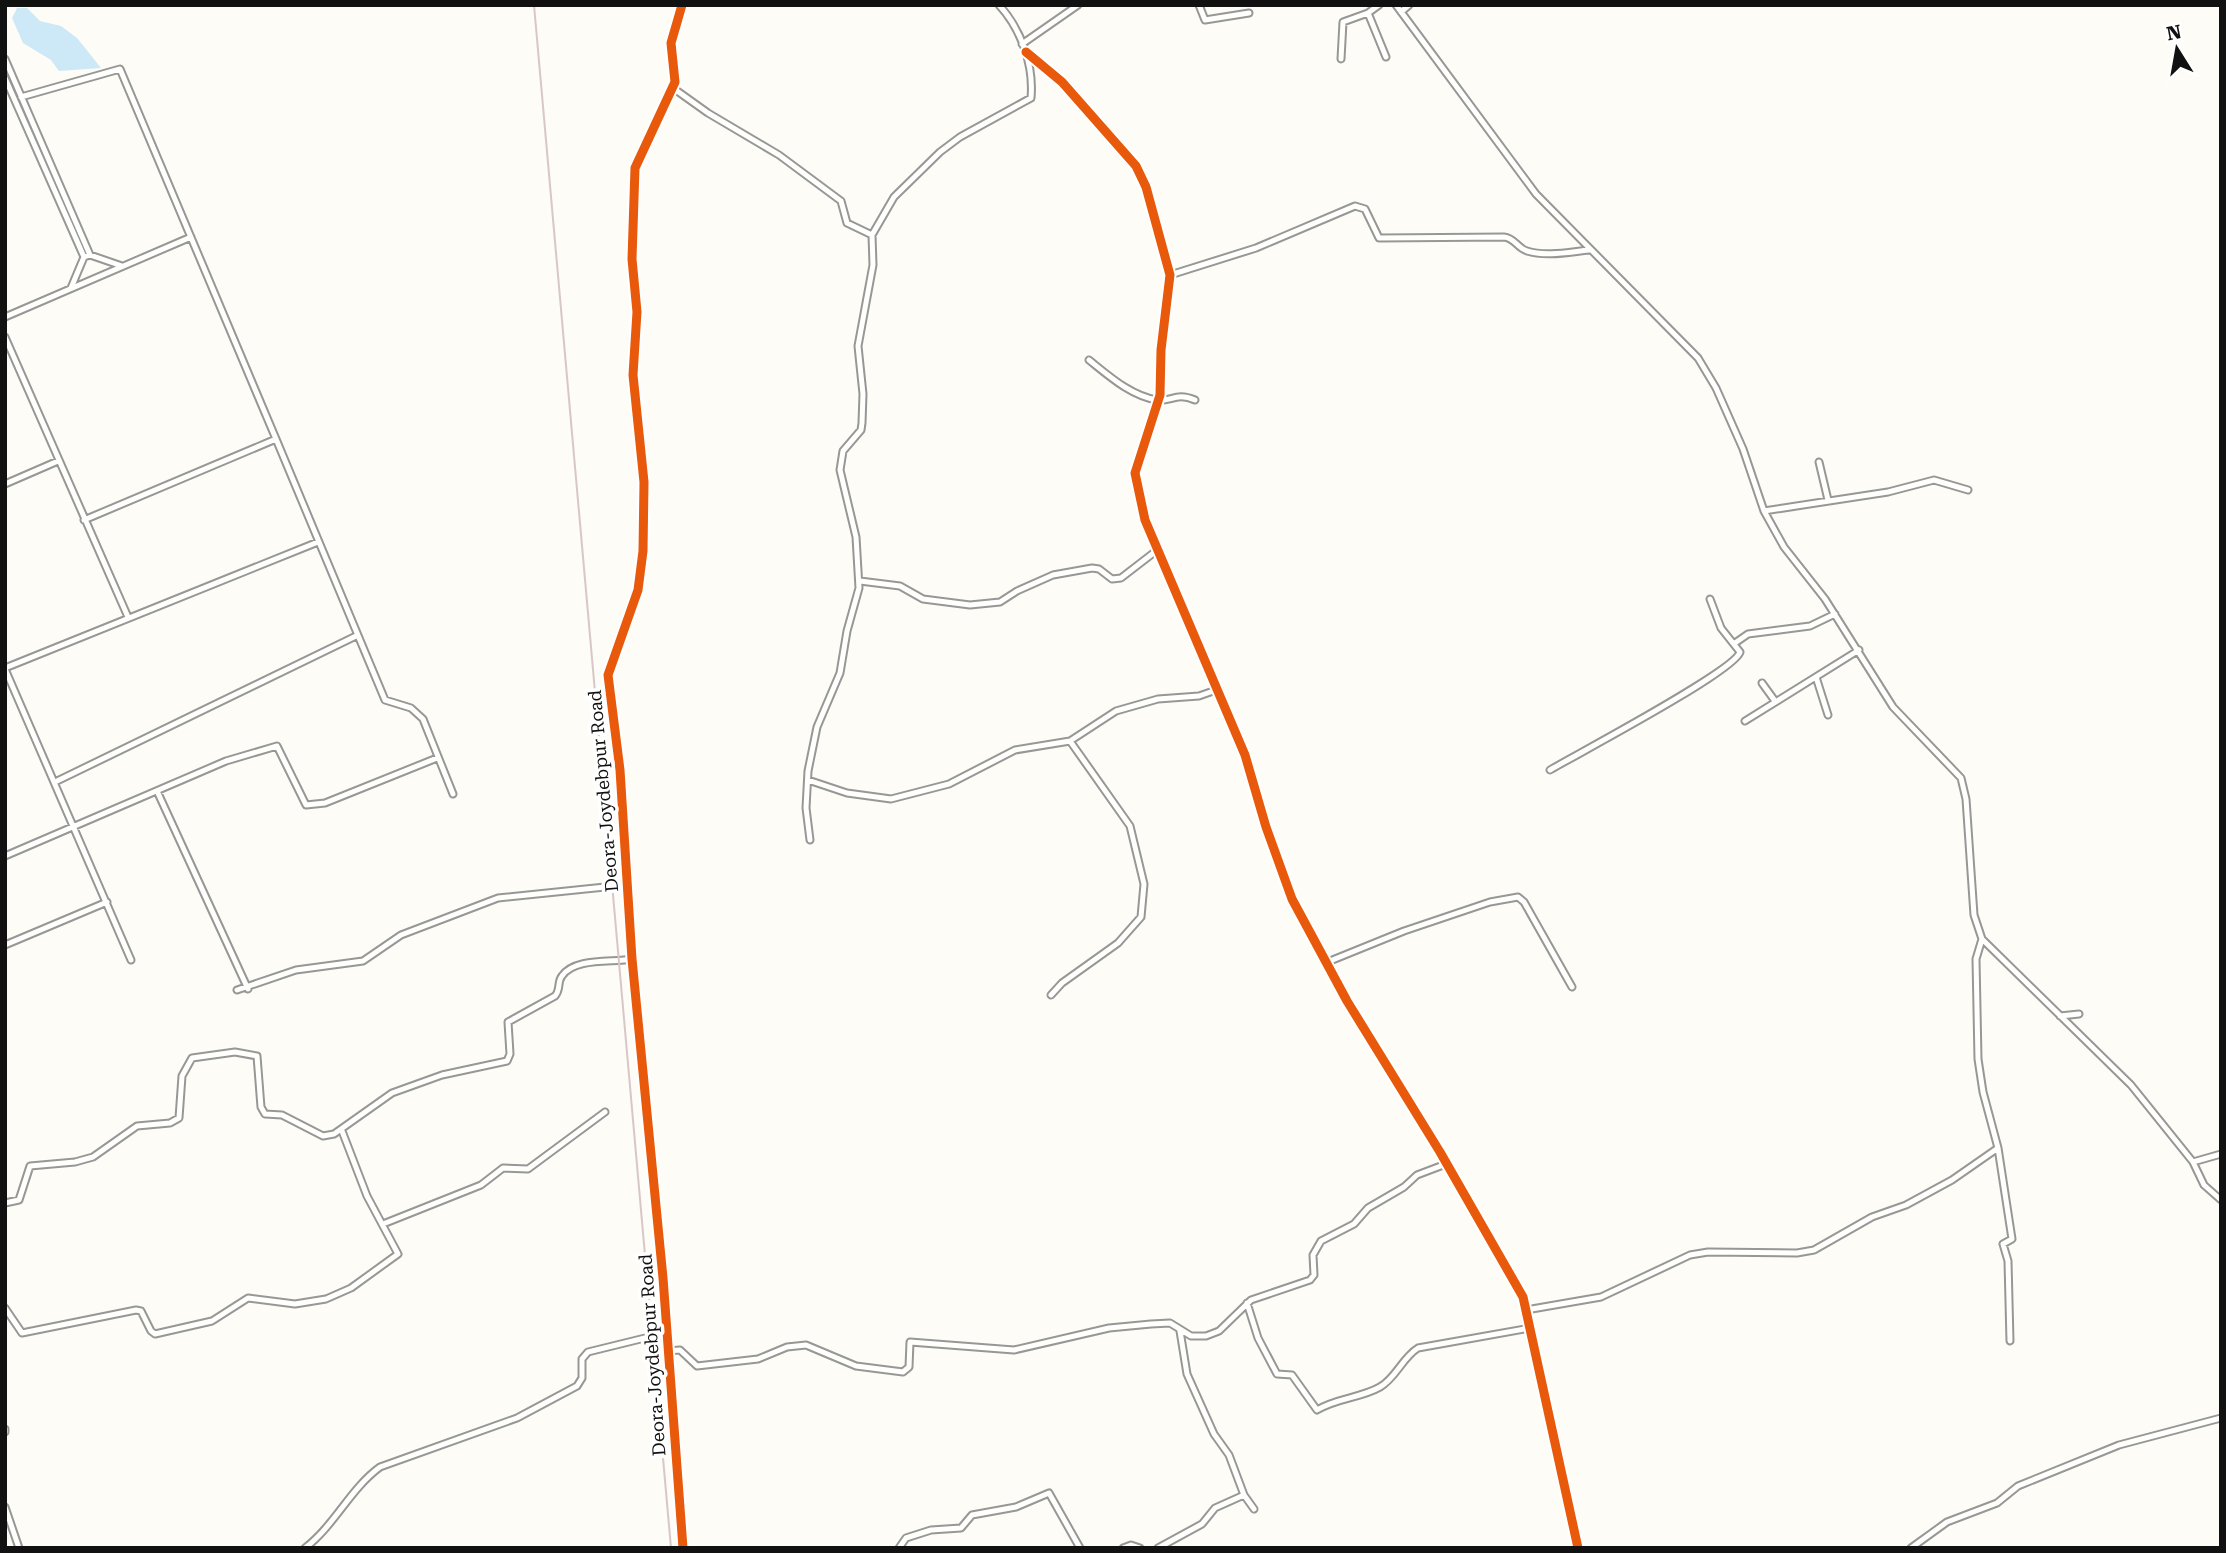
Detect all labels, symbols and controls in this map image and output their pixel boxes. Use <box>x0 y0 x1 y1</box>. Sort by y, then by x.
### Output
north arrow <box>2142 14 2212 84</box>
text: N <box>2164 20 2184 45</box>
street label: Deora-Joydebpur Road <box>584 689 622 893</box>
street label: Deora-Joydebpur Road <box>634 1253 670 1457</box>

